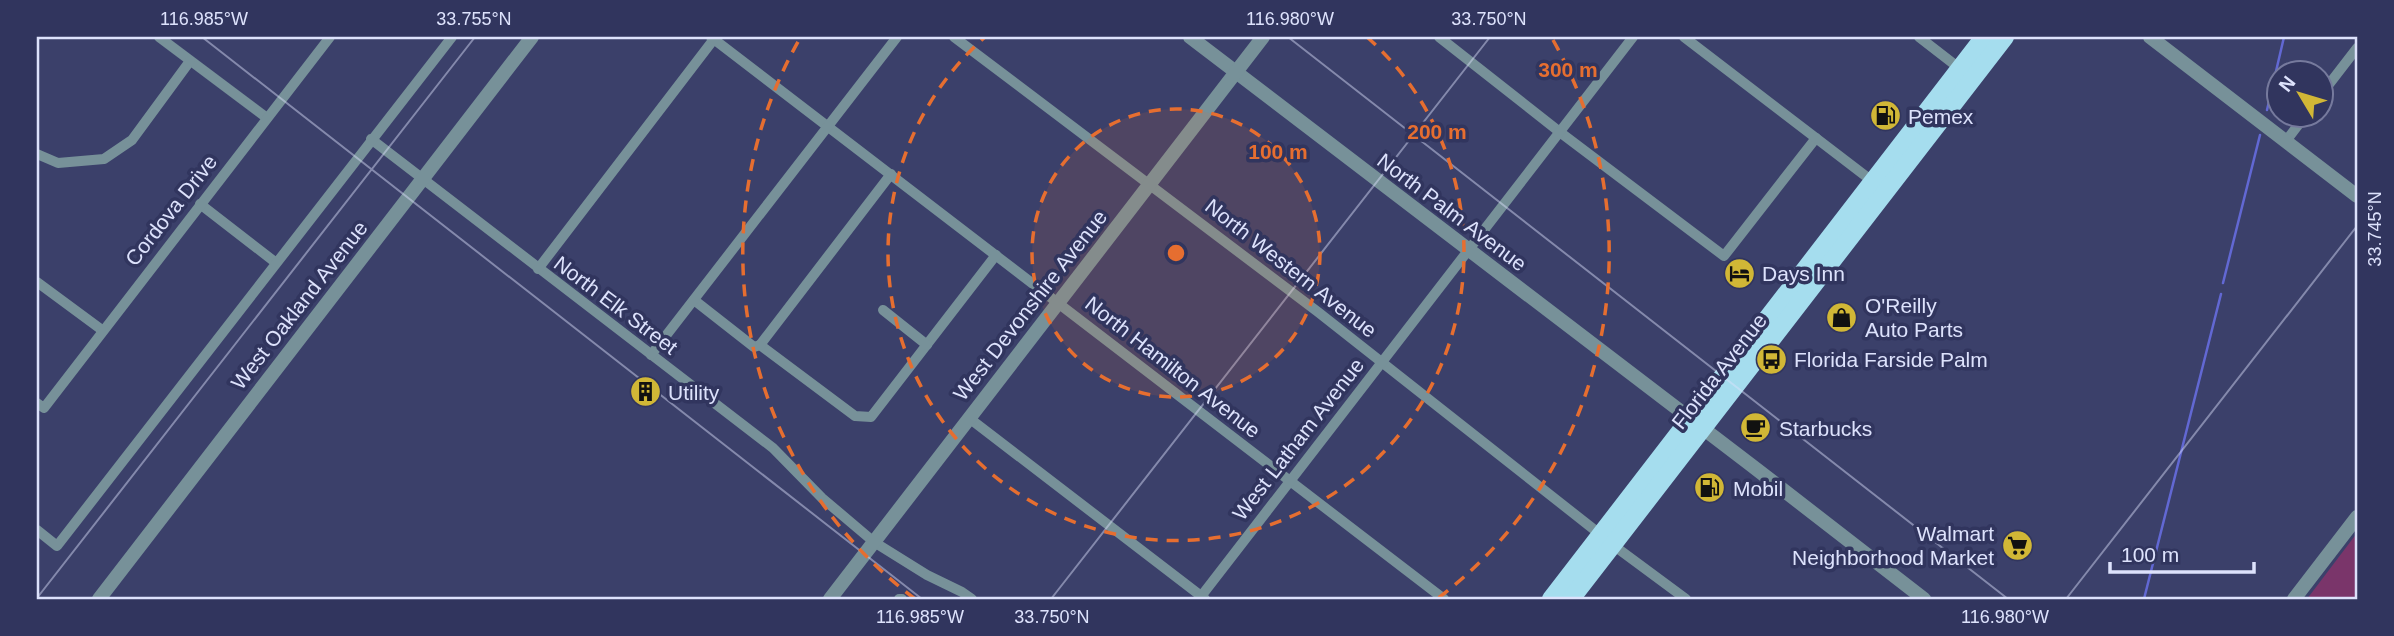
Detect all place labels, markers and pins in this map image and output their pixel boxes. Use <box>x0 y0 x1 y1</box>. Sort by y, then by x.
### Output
fuel station icon: Pemex <box>1868 99 1902 133</box>
place label: Pemex <box>1908 105 1974 128</box>
centre of rings <box>1164 241 1188 265</box>
hotel icon: Days Inn <box>1722 256 1756 290</box>
place label: Days Inn <box>1762 262 1845 285</box>
place label: O'Reilly Auto Parts <box>1865 294 1963 341</box>
shop icon: O'Reilly Auto Parts <box>1825 300 1859 334</box>
bus stop icon: Florida Farside Palm <box>1754 342 1788 376</box>
place label: Florida Farside Palm <box>1794 348 1988 371</box>
building icon: Utility <box>628 375 662 409</box>
place label: Utility <box>668 381 720 404</box>
cafe icon: Starbucks <box>1739 411 1773 445</box>
place label: Starbucks <box>1779 417 1872 440</box>
fuel station icon: Mobil <box>1693 471 1727 505</box>
place label: Mobil <box>1733 477 1783 500</box>
place label: Walmart Neighborhood Market <box>1792 522 1994 569</box>
supermarket icon: Walmart Neighborhood Market <box>2000 528 2034 562</box>

